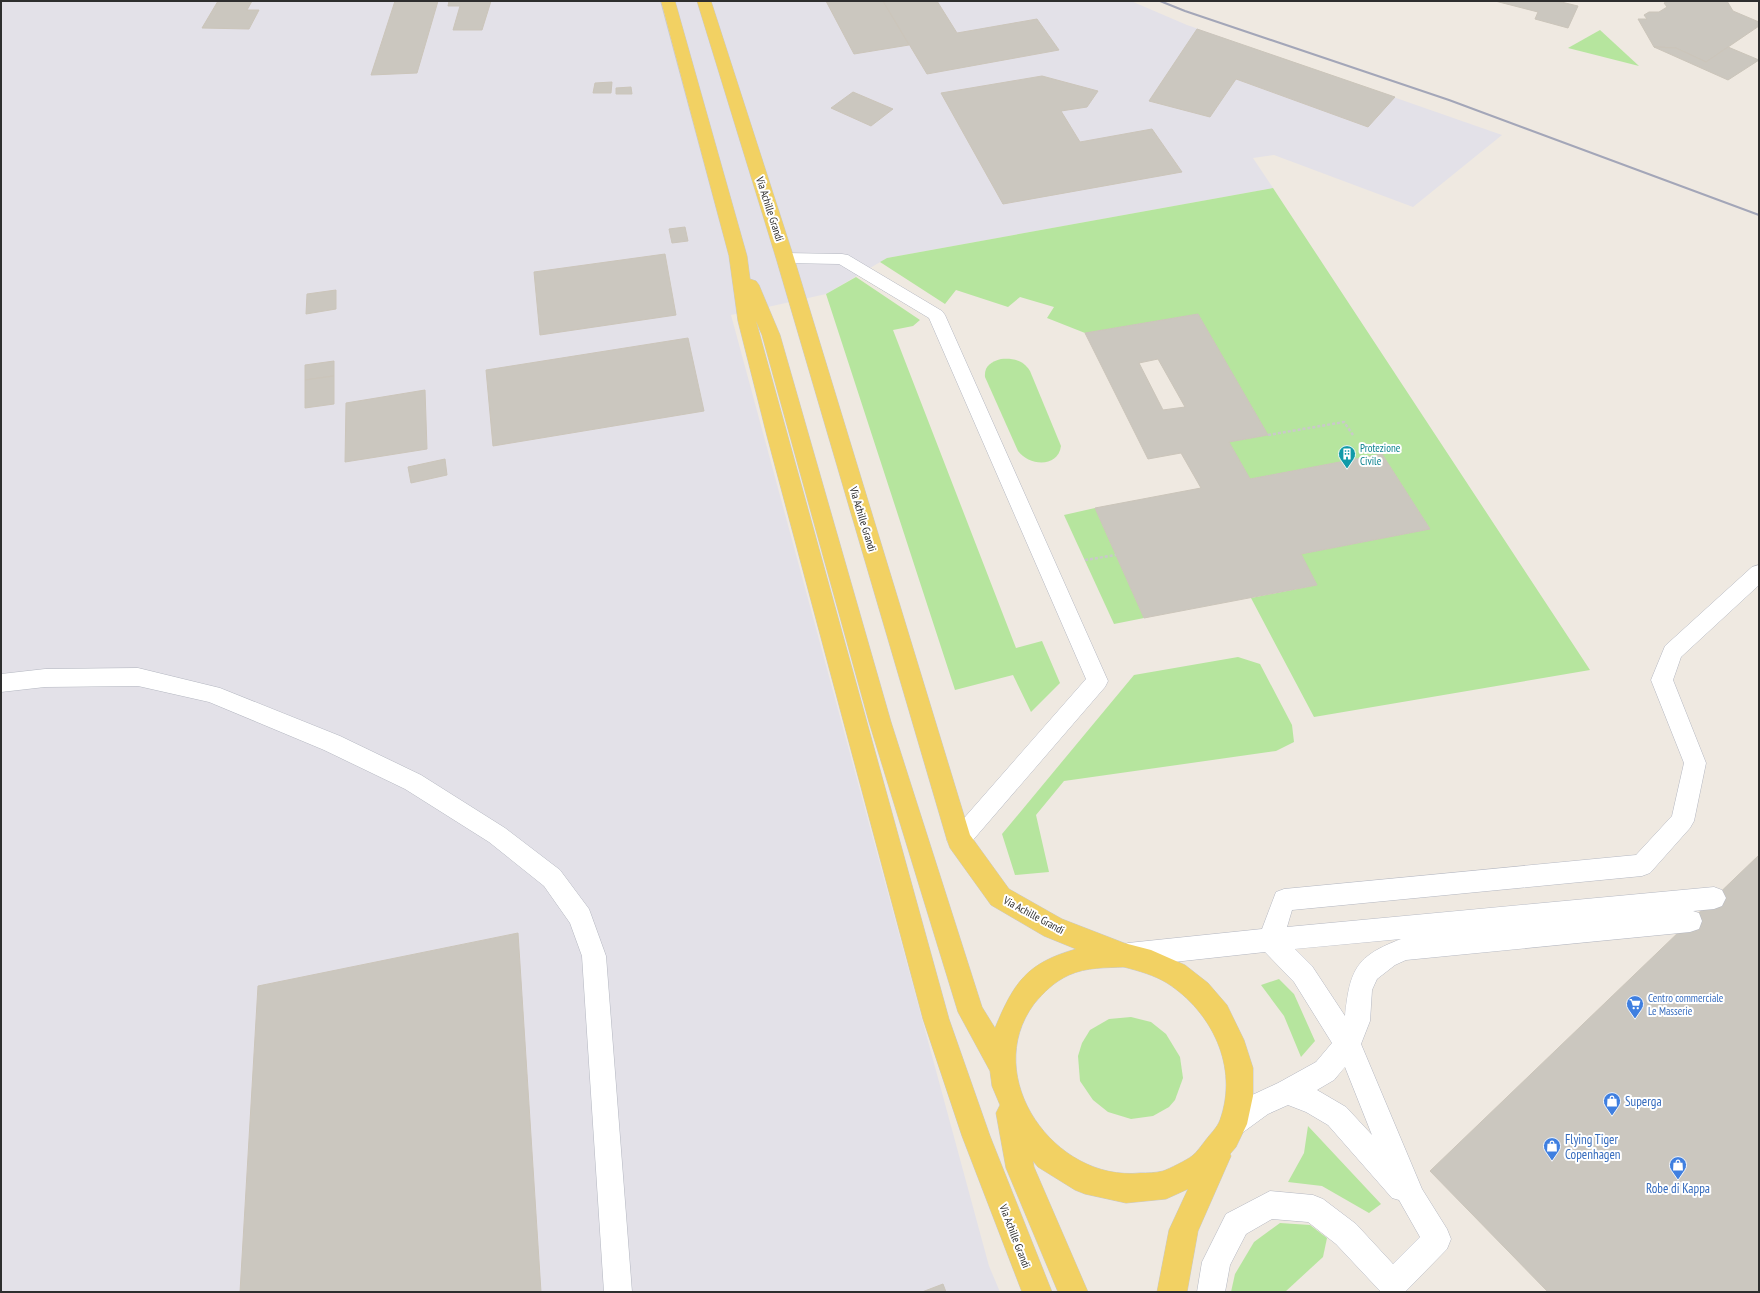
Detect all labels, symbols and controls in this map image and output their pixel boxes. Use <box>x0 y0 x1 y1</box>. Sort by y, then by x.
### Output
street label: Via Achille Grandi <box>753 174 787 243</box>
place label: Protezione Civile <box>1360 441 1401 468</box>
building icon: Protezione Civile <box>1337 444 1357 469</box>
street label: Via Achille Grandi <box>846 484 879 553</box>
street label: Via Achille Grandi <box>1000 893 1067 937</box>
place label: Centro commerciale Le Masserie <box>1648 991 1724 1018</box>
supermarket icon: Centro commerciale Le Masserie <box>1625 994 1645 1019</box>
shop icon: Superga <box>1602 1091 1622 1116</box>
place label: Superga <box>1625 1093 1662 1110</box>
place label: Flying Tiger Copenhagen <box>1565 1131 1621 1163</box>
shop icon: Flying Tiger Copenhagen <box>1542 1136 1562 1161</box>
shop icon: Robe di Kappa <box>1668 1155 1688 1180</box>
place label: Robe di Kappa <box>1646 1180 1710 1197</box>
street label: Via Achille Grandi <box>996 1201 1034 1270</box>

